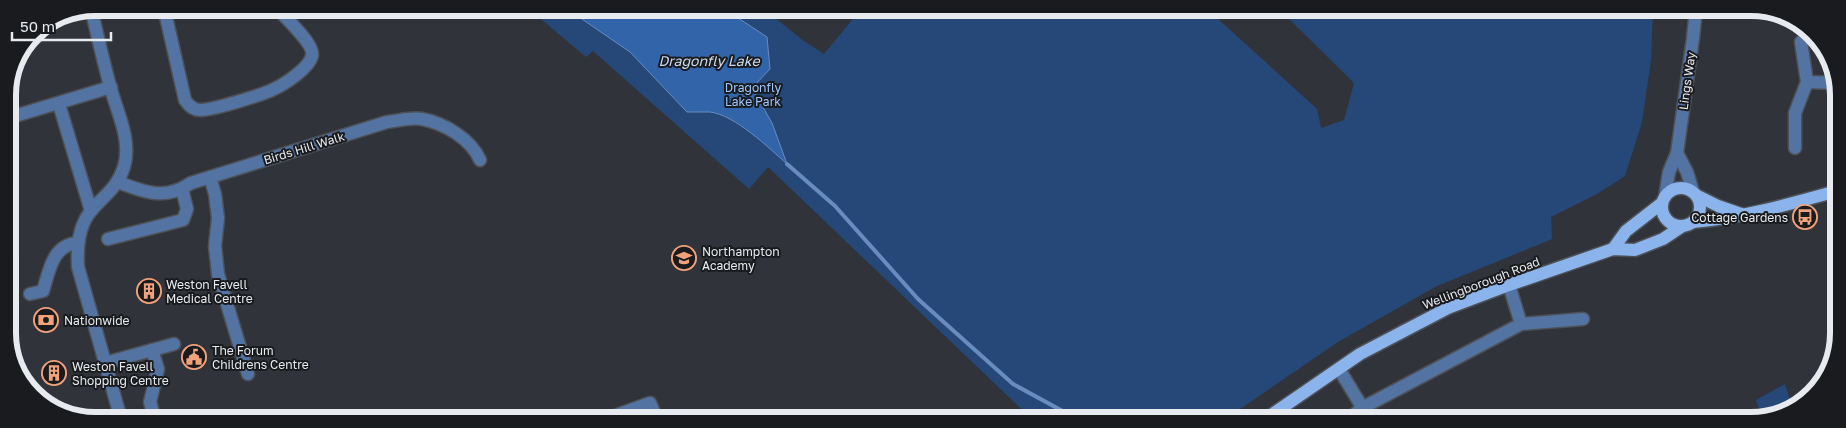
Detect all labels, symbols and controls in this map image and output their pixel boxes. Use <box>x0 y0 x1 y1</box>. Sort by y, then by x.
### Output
scale bar <box>12 10 111 42</box>
text: 50 m <box>20 17 55 35</box>
street label: Lings Way <box>1676 51 1699 111</box>
water label: Dragonfly Lake <box>658 52 760 69</box>
park label: Dragonfly Lake Park <box>725 80 781 109</box>
street label: Birds Hill Walk <box>262 128 347 167</box>
bus stop icon: Cottage Gardens <box>1792 204 1818 230</box>
place label: Cottage Gardens <box>1691 210 1788 225</box>
place label: Northampton Academy <box>702 244 780 273</box>
school or university icon: Northampton Academy <box>671 245 697 271</box>
street label: Wellingborough Road <box>1420 254 1542 312</box>
place label: Weston Favell Medical Centre <box>166 277 253 306</box>
building icon: Weston Favell Medical Centre <box>136 278 162 304</box>
bank icon: Nationwide <box>33 307 59 333</box>
place label: Nationwide <box>64 313 130 328</box>
place label: The Forum Childrens Centre <box>212 343 309 372</box>
public building icon: The Forum Childrens Centre <box>181 344 207 370</box>
place label: Weston Favell Shopping Centre <box>72 359 169 388</box>
building icon: Weston Favell Shopping Centre <box>41 360 67 386</box>

